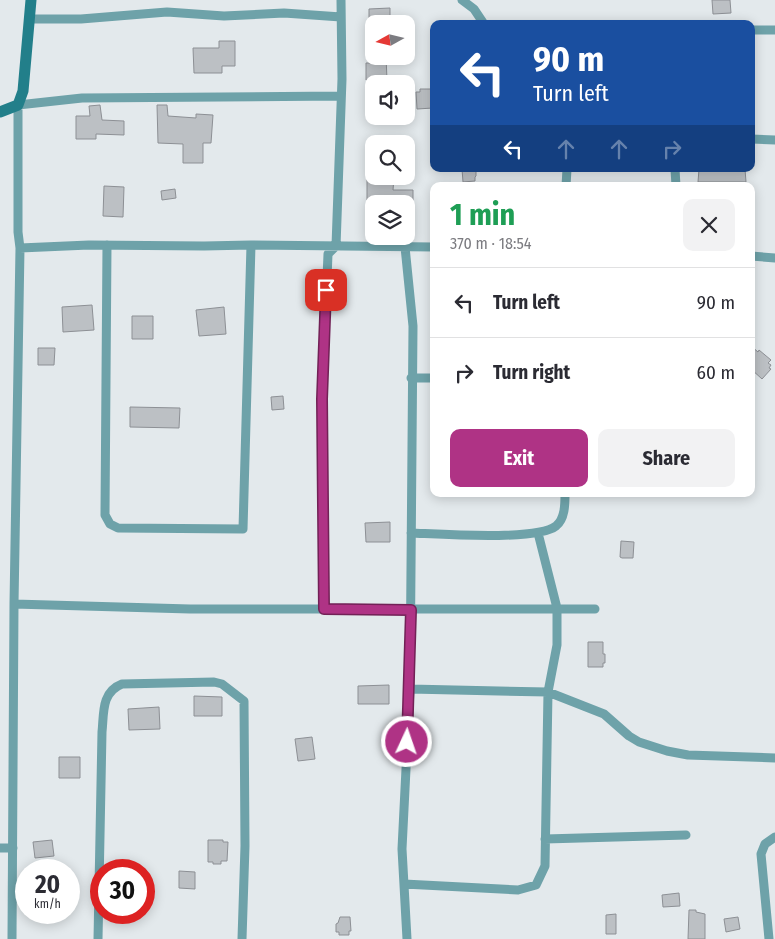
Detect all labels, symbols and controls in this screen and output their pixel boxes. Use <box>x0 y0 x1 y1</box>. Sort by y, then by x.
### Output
north arrow <box>365 15 415 65</box>
map controls <box>365 15 415 245</box>
text: 90 m <box>533 38 604 80</box>
icon: left <box>450 40 515 105</box>
button: sound <box>365 75 415 125</box>
text: Turn left <box>533 80 609 107</box>
button: search <box>365 135 415 185</box>
icon: left <box>499 135 527 163</box>
icon: ahead <box>552 135 580 163</box>
icon: ahead <box>605 135 633 163</box>
icon: right <box>658 135 686 163</box>
button: layers <box>365 195 415 245</box>
text: 1 min <box>450 197 515 233</box>
button: close <box>683 199 735 251</box>
text: 370 m · 18:54 <box>450 234 532 253</box>
pin <box>305 269 347 311</box>
icon: arrive <box>312 276 340 304</box>
icon: left <box>450 289 478 317</box>
text: Turn left <box>493 291 560 314</box>
text: 90 m <box>697 291 735 314</box>
icon: right <box>450 359 478 387</box>
text: Turn right <box>493 361 570 384</box>
text: 60 m <box>697 361 735 384</box>
button: Exit <box>450 429 588 487</box>
button: Share <box>598 429 735 487</box>
position arrow <box>380 715 432 767</box>
speed limit sign: 30 <box>90 859 155 924</box>
text: 20 <box>35 870 60 900</box>
text: km/h <box>34 897 61 911</box>

